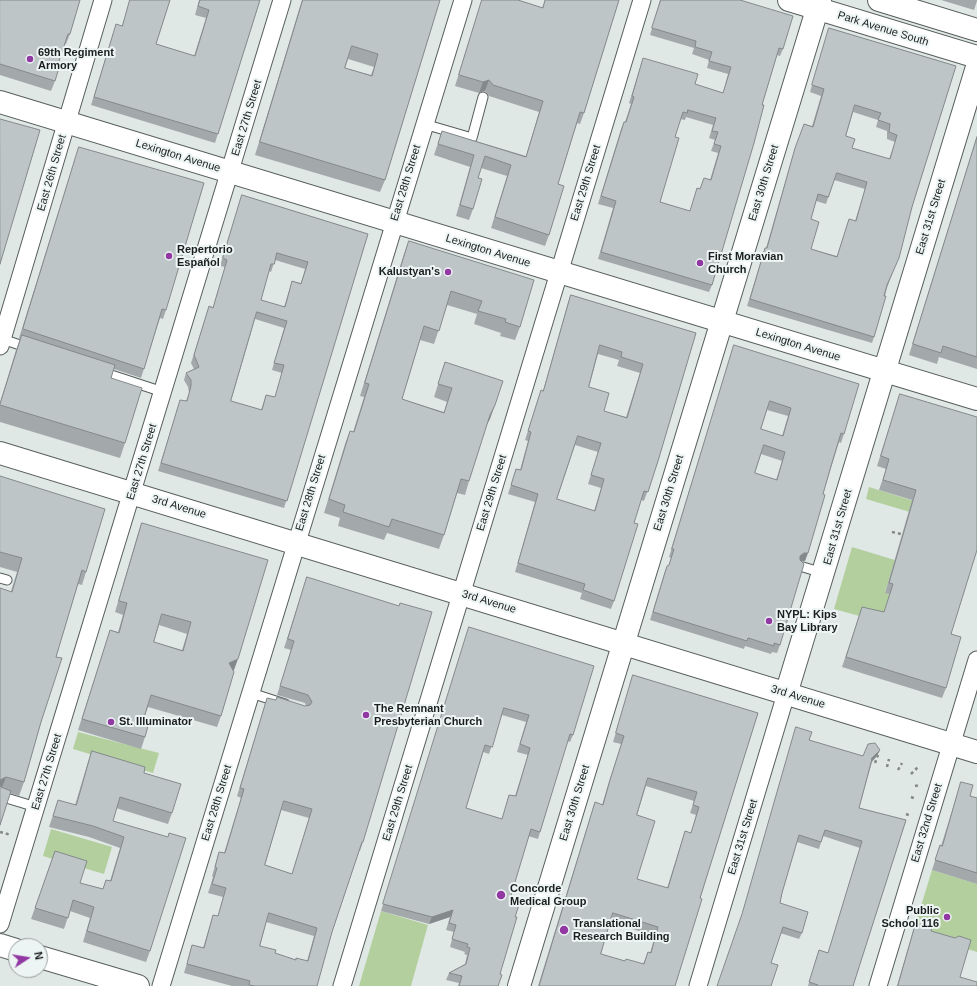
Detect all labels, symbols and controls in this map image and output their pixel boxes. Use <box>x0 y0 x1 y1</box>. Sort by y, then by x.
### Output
street label: Park Avenue South <box>836 9 930 49</box>
place label: 69th Regiment Armory <box>38 46 114 72</box>
marker: 69th Regiment Armory <box>25 54 35 64</box>
street label: East 27th Street <box>229 78 265 158</box>
street label: East 26th Street <box>35 133 69 213</box>
street label: Lexington Avenue <box>134 137 222 175</box>
street label: East 28th Street <box>388 143 424 223</box>
street label: East 29th Street <box>568 143 604 223</box>
street label: East 30th Street <box>746 143 782 223</box>
street label: East 31st Street <box>913 178 949 256</box>
street label: Lexington Avenue <box>444 232 532 270</box>
place label: Repertorio Español <box>177 243 233 269</box>
place label: First Moravian Church <box>708 250 783 276</box>
marker: Repertorio Español <box>164 251 174 261</box>
marker: First Moravian Church <box>695 258 705 268</box>
place label: Kalustyan's <box>379 265 440 279</box>
marker: Kalustyan's <box>443 267 453 277</box>
street label: Lexington Avenue <box>754 326 842 364</box>
street label: East 27th Street <box>124 422 160 502</box>
street label: East 28th Street <box>293 453 329 533</box>
street label: East 29th Street <box>474 453 510 533</box>
street label: East 30th Street <box>651 453 687 533</box>
street label: East 31st Street <box>821 488 855 566</box>
street label: 3rd Avenue <box>150 492 208 522</box>
street label: 3rd Avenue <box>460 587 518 617</box>
place label: NYPL: Kips Bay Library <box>777 608 838 634</box>
marker: NYPL: Kips Bay Library <box>764 616 774 626</box>
street label: 3rd Avenue <box>769 682 827 712</box>
place label: The Remnant Presbyterian Church <box>374 702 482 728</box>
marker: The Remnant Presbyterian Church <box>361 710 371 720</box>
place label: St. Illuminator <box>119 715 192 729</box>
marker: St. Illuminator <box>106 717 116 727</box>
street label: East 27th Street <box>29 732 65 812</box>
street label: East 28th Street <box>199 763 235 843</box>
street label: East 29th Street <box>380 763 416 843</box>
street label: East 30th Street <box>557 763 593 843</box>
street label: East 32nd Street <box>909 782 945 864</box>
street label: East 31st Street <box>725 798 761 876</box>
place label: Concorde Medical Group <box>510 882 586 908</box>
marker: Concorde Medical Group <box>495 889 507 901</box>
place label: Public School 116 <box>882 904 939 930</box>
marker: Public School 116 <box>942 912 952 922</box>
place label: Translational Research Building <box>573 917 670 943</box>
marker: Translational Research Building <box>558 924 570 936</box>
north arrow <box>8 938 48 978</box>
text: N <box>32 951 45 961</box>

